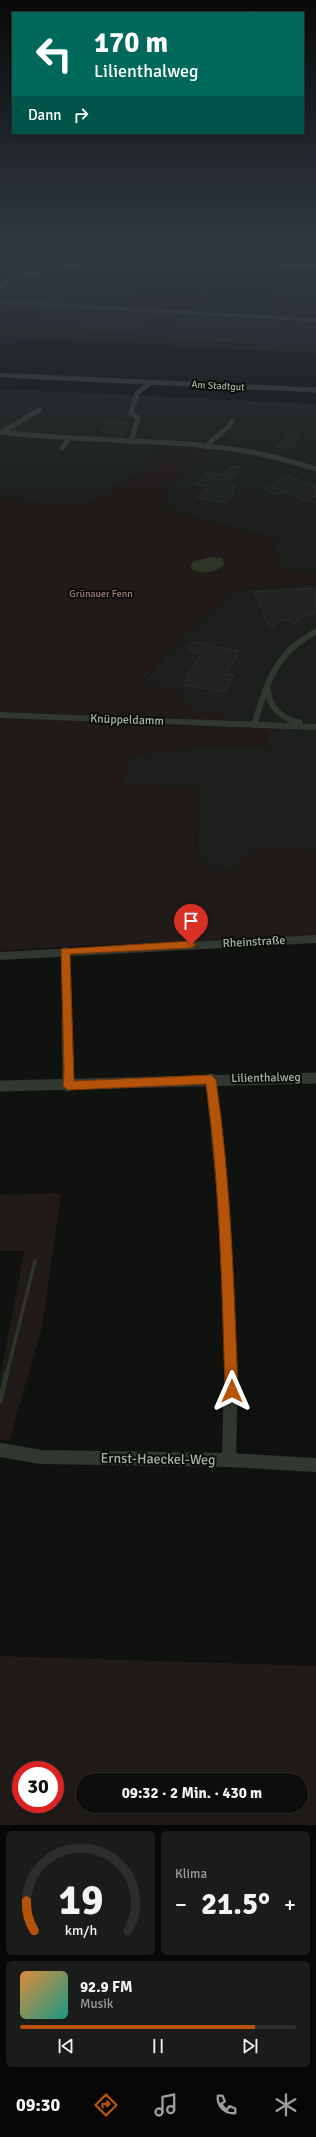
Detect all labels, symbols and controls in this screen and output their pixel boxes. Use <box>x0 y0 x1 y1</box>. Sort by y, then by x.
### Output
text: 170 m <box>94 26 168 60</box>
icon: left <box>28 28 80 80</box>
text: Lilienthalweg <box>94 60 199 82</box>
icon: right <box>70 104 92 126</box>
text: Dann <box>28 106 62 124</box>
street label: Am Stadtgut <box>191 379 245 393</box>
park label: Grünauer Fenn <box>69 588 133 600</box>
street label: Knüppeldamm <box>90 711 164 729</box>
pin <box>174 904 208 945</box>
icon: arrive <box>180 910 202 932</box>
street label: Rheinstraße <box>222 933 286 951</box>
street label: Lilienthalweg <box>231 1070 301 1086</box>
position arrow <box>211 1370 253 1412</box>
street label: Ernst-Haeckel-Weg <box>100 1449 216 1469</box>
speed limit sign: 30 <box>12 1761 64 1813</box>
text: 09:32 · 2 Min. · 430 m <box>122 1784 262 1802</box>
text: Klima <box>175 1866 207 1882</box>
text: 19 <box>58 1875 103 1926</box>
text: 21.5° <box>201 1886 270 1923</box>
text: − <box>175 1891 187 1918</box>
text: + <box>284 1891 296 1918</box>
text: km/h <box>64 1922 97 1939</box>
text: 92.9 FM <box>80 1978 132 1996</box>
text: Musik <box>80 1996 113 2012</box>
icon: previous <box>55 2035 77 2057</box>
icon: pause <box>147 2035 169 2057</box>
icon: next <box>239 2035 261 2057</box>
icon: directions <box>92 2091 120 2119</box>
icon: music <box>152 2091 180 2119</box>
icon: phone <box>212 2091 240 2119</box>
icon: climate <box>272 2091 300 2119</box>
text: 09:30 <box>16 2094 60 2116</box>

